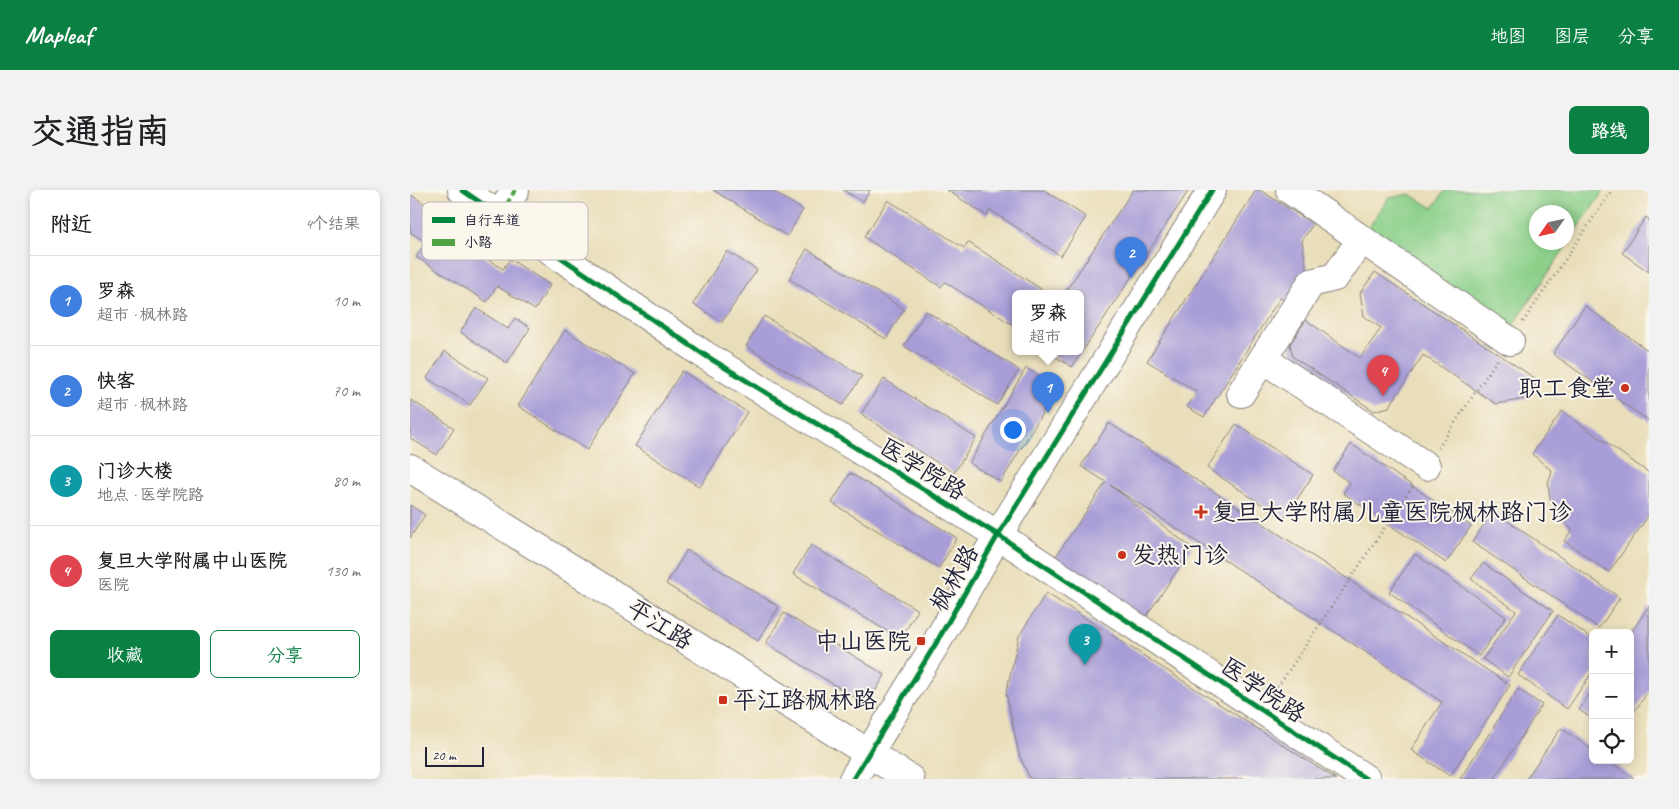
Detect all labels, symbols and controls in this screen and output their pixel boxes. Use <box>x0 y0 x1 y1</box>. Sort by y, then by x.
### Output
text: Mapleaf <box>25 20 92 50</box>
text: 地图 <box>1490 25 1526 47</box>
text: 图层 <box>1554 25 1590 47</box>
text: 分享 <box>1618 25 1654 47</box>
button: 路线 <box>1569 106 1649 154</box>
text: 交通指南 <box>30 109 170 154</box>
legend <box>422 202 588 260</box>
north arrow <box>1529 205 1574 250</box>
text: 附近 <box>50 211 92 237</box>
text: 自行车道 <box>464 212 520 229</box>
text: 4个结果 <box>305 214 360 234</box>
text: 小路 <box>464 234 492 251</box>
pin: 2 <box>1115 237 1147 278</box>
text: 罗森 <box>97 279 135 303</box>
popup <box>1012 290 1084 355</box>
text: 1 <box>62 291 70 311</box>
text: 10 m <box>333 291 360 311</box>
text: 罗森 <box>1029 301 1067 325</box>
text: 超市 · 枫林路 <box>97 305 188 325</box>
text: 超市 <box>1029 327 1061 347</box>
pin: 4 <box>1367 355 1399 396</box>
text: 快客 <box>97 369 135 393</box>
pin: 1 <box>1032 372 1064 413</box>
place label: 职工食堂 <box>1519 373 1615 403</box>
text: 2 <box>62 381 70 401</box>
text: 70 m <box>333 381 360 401</box>
marker: 职工食堂 <box>1619 382 1631 394</box>
text: 超市 · 枫林路 <box>97 395 188 415</box>
your location <box>1000 417 1026 443</box>
street label: 医学院路 <box>874 431 972 507</box>
text: 门诊大楼 <box>97 459 173 483</box>
text: 3 <box>62 471 70 491</box>
text: 80 m <box>333 471 360 491</box>
text: 地点 · 医学院路 <box>97 485 204 505</box>
place label: 复旦大学附属儿童医院枫林路门诊 <box>1212 497 1572 527</box>
marker: 复旦大学附属儿童医院枫林路门诊 <box>1194 505 1208 519</box>
street label: 枫林路 <box>923 539 985 617</box>
place label: 发热门诊 <box>1132 540 1228 570</box>
text: 复旦大学附属中山医院 <box>97 549 287 573</box>
marker: 发热门诊 <box>1116 549 1128 561</box>
text: 4 <box>62 561 70 581</box>
text: 130 m <box>326 561 360 581</box>
text: 医院 <box>97 575 129 595</box>
street label: 平江路 <box>622 592 698 656</box>
pin: 3 <box>1069 624 1101 665</box>
place label: 中山医院 <box>815 626 911 656</box>
map controls <box>1589 629 1634 764</box>
button: + <box>1589 629 1634 674</box>
button: 收藏 <box>50 630 200 678</box>
button: 分享 <box>210 630 360 678</box>
marker: 中山医院 <box>915 635 927 647</box>
street label: 医学院路 <box>1215 651 1311 729</box>
button: − <box>1589 674 1634 719</box>
place label: 平江路枫林路 <box>733 685 877 715</box>
marker: 平江路枫林路 <box>717 694 729 706</box>
button: locate <box>1589 719 1634 764</box>
scale bar <box>425 744 484 767</box>
text: 20 m <box>432 747 456 764</box>

